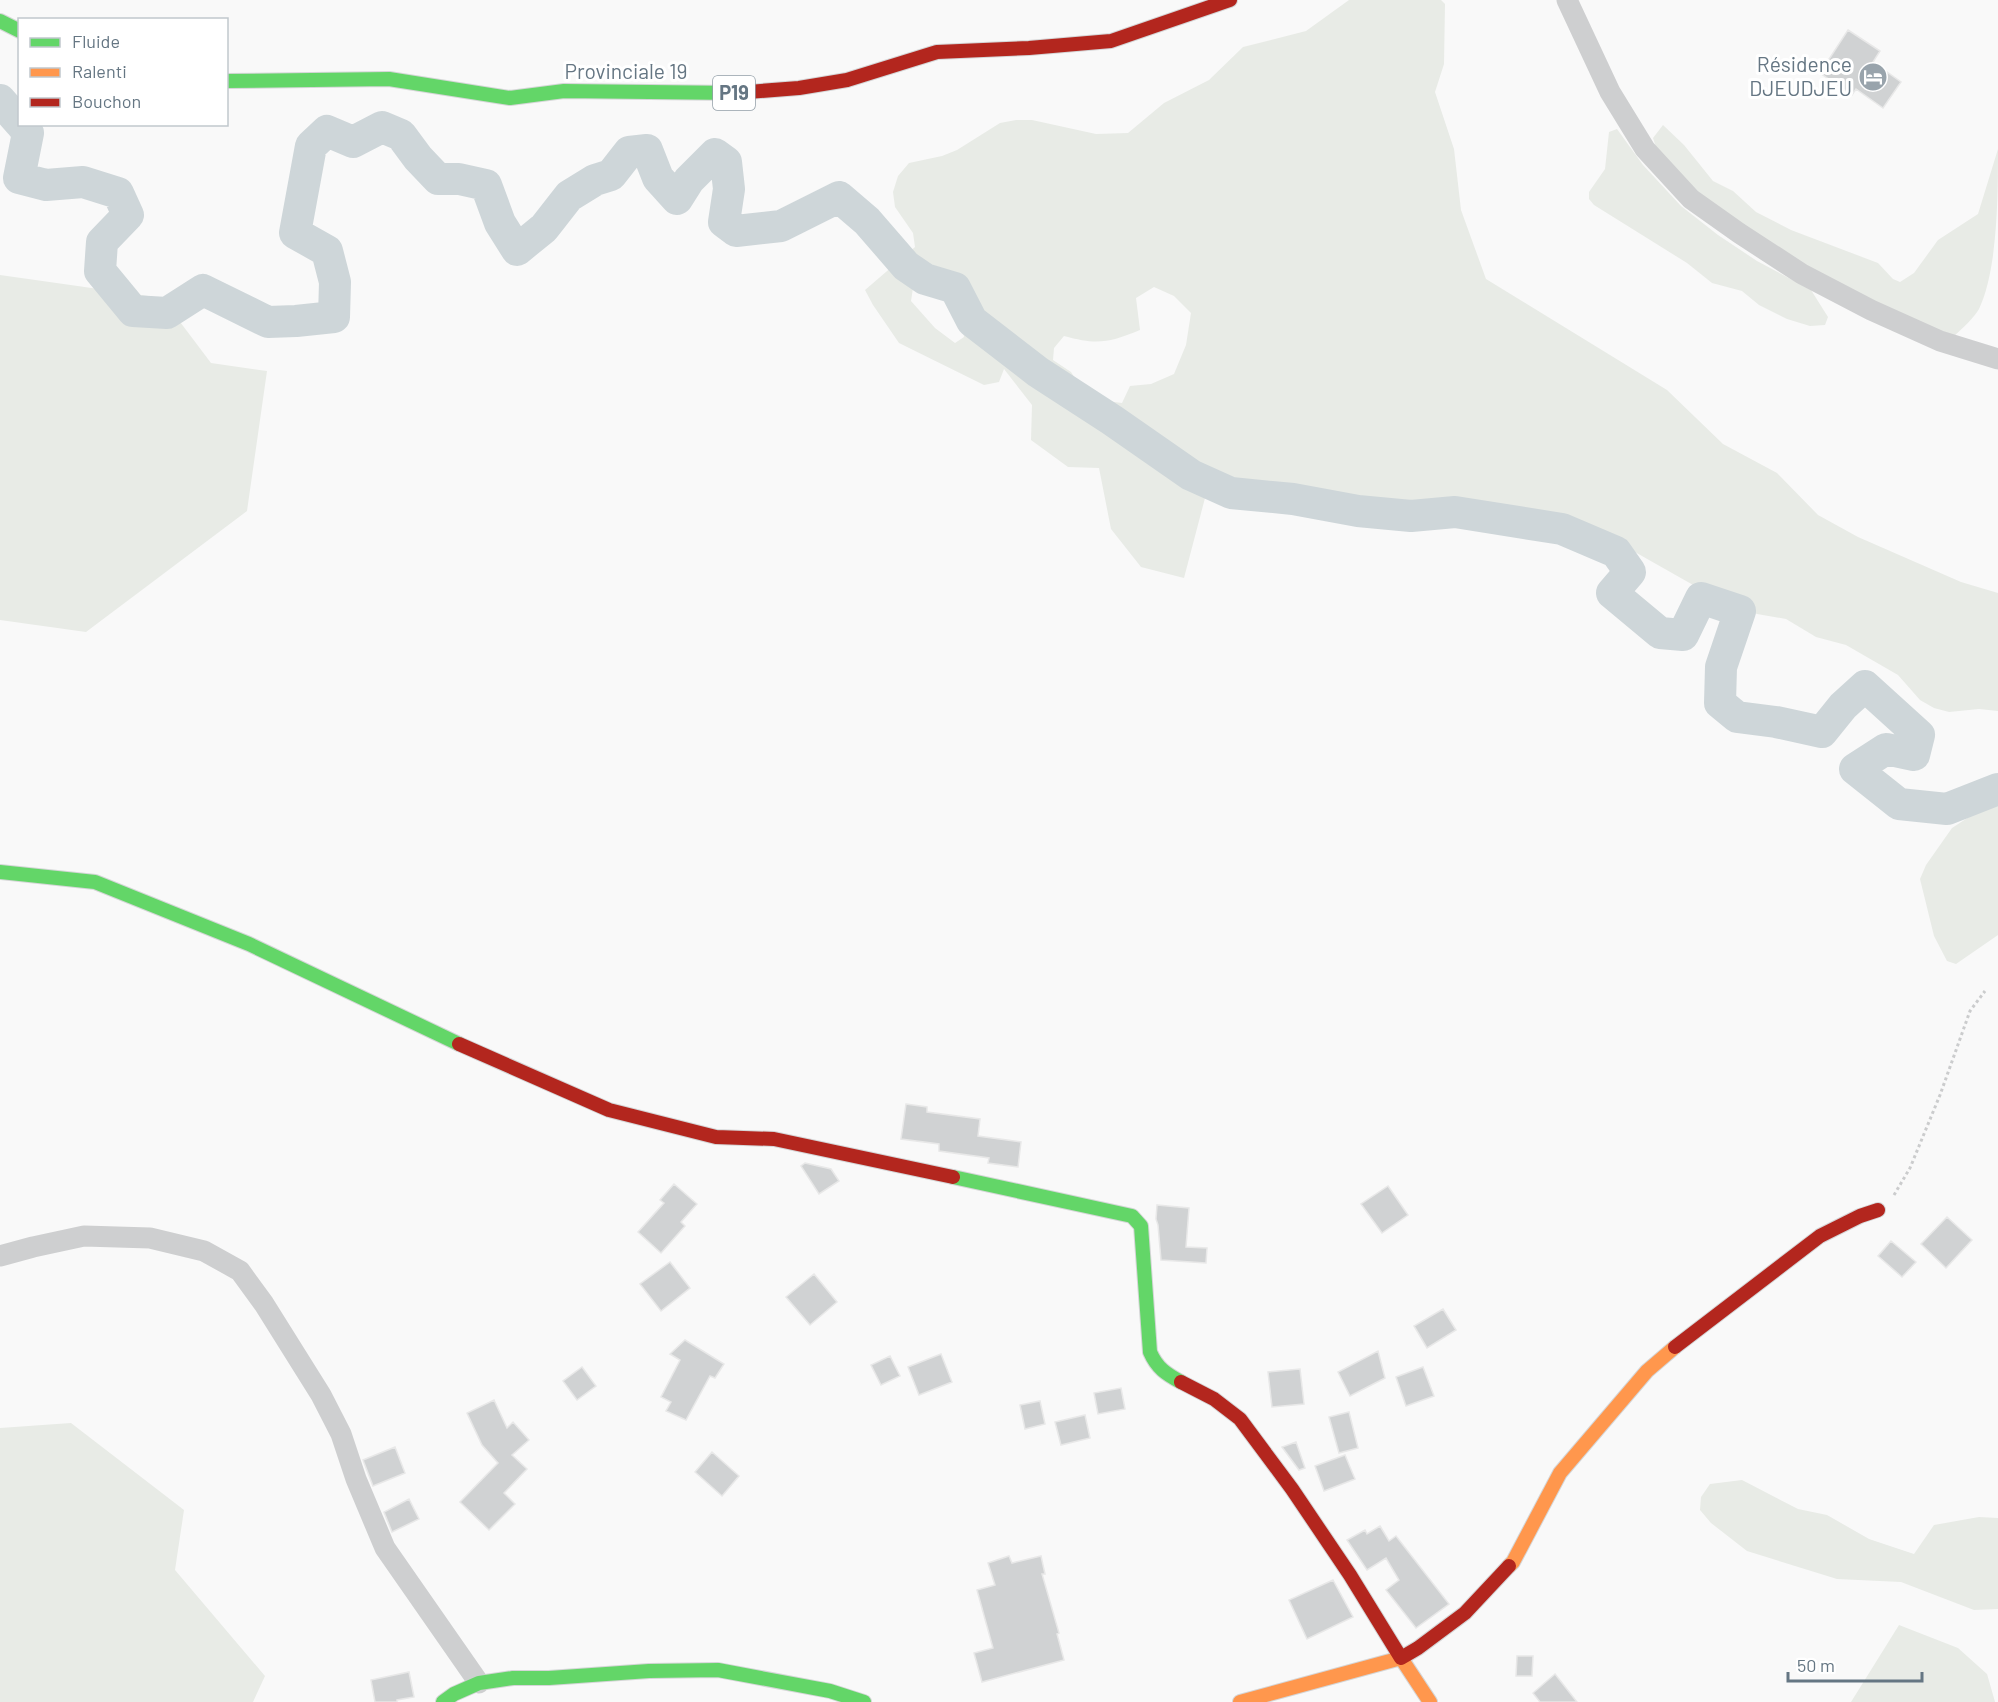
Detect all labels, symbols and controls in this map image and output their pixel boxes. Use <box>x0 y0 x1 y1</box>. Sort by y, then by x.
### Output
legend <box>18 18 228 126</box>
text: Fluide <box>72 30 120 52</box>
place label: Résidence DJEUDJEU <box>1749 51 1852 100</box>
street label: Provinciale 19 <box>564 58 688 83</box>
text: Ralenti <box>72 60 127 82</box>
hotel icon: Résidence DJEUDJEU <box>1857 61 1889 93</box>
road number: P19 <box>713 76 755 110</box>
text: Bouchon <box>72 90 141 112</box>
scale bar <box>1788 1645 1922 1683</box>
text: 50 m <box>1797 1654 1835 1676</box>

